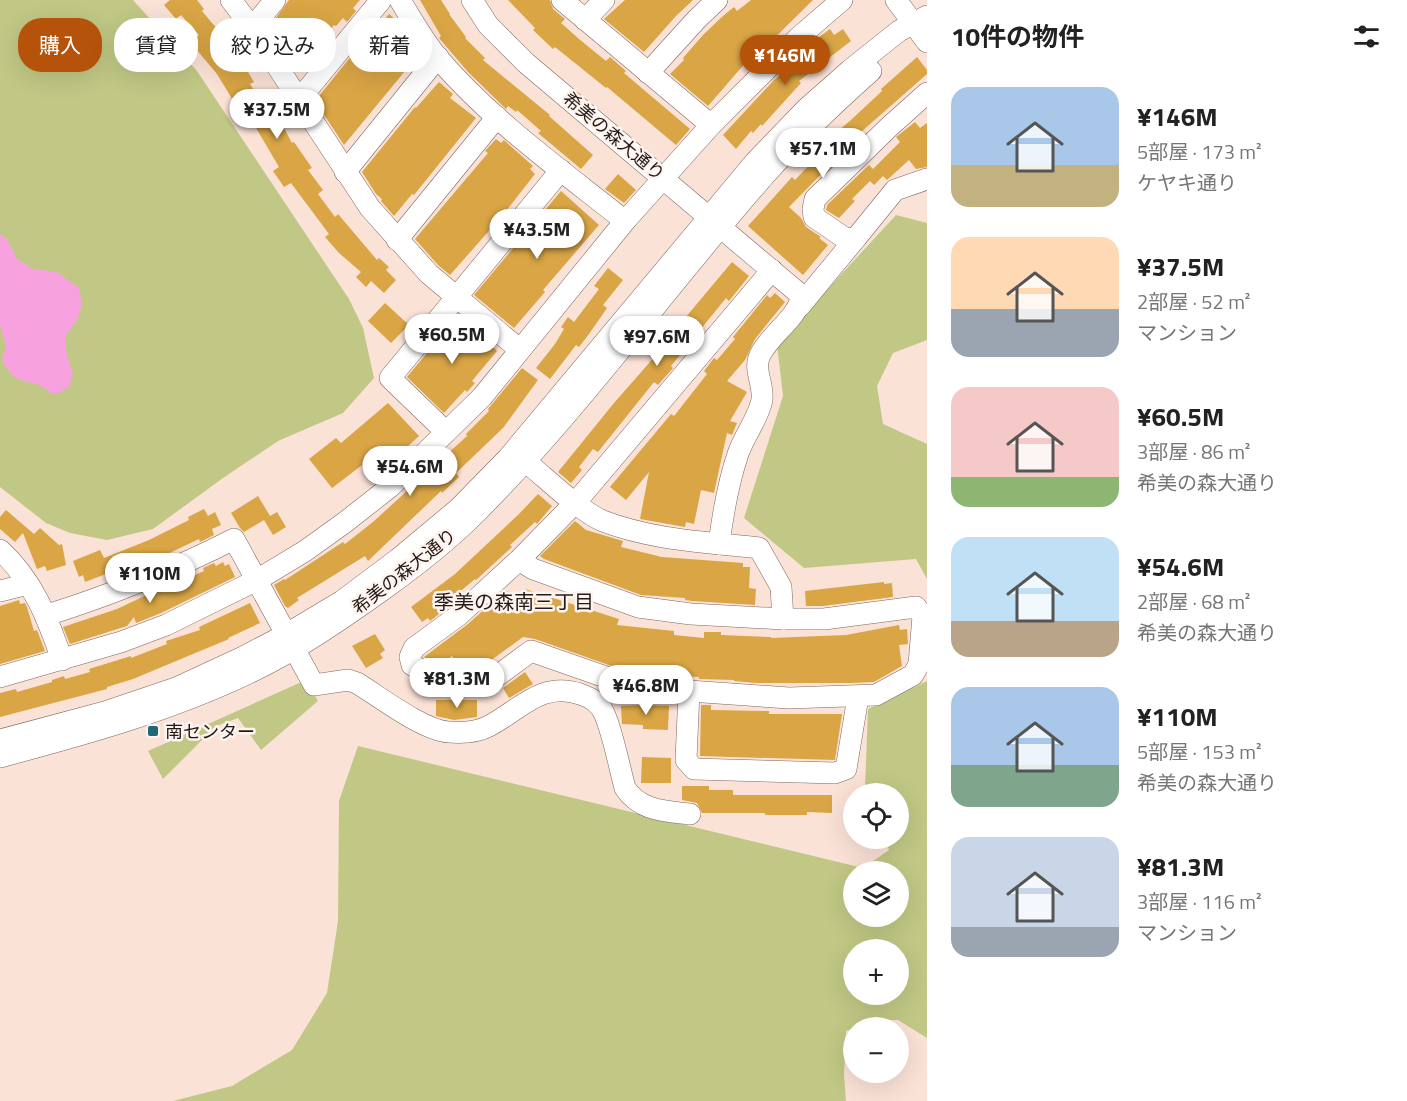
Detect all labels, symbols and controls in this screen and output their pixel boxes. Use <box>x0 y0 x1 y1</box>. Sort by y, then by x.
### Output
text: 10件の物件 <box>951 17 1084 56</box>
chip: 購入 <box>18 18 102 72</box>
chip: 賃貸 <box>114 18 198 72</box>
chip: 絞り込み <box>210 18 336 72</box>
chip: 新着 <box>348 18 432 72</box>
icon: filters <box>1350 20 1383 53</box>
pin: ¥146M <box>743 35 827 86</box>
text: ¥146M <box>754 39 816 70</box>
street label: 希美の森大通り <box>557 85 671 187</box>
pin: ¥37.5M <box>228 89 326 140</box>
text: ¥37.5M <box>243 93 311 124</box>
text: ¥146M <box>1137 97 1218 136</box>
icon: home <box>999 111 1071 183</box>
pin: ¥57.1M <box>774 128 872 179</box>
text: ¥57.1M <box>789 132 857 163</box>
text: 5部屋 · 173 m² <box>1137 136 1262 167</box>
text: ケヤキ通り <box>1137 167 1237 198</box>
pin: ¥43.5M <box>488 209 586 260</box>
text: ¥43.5M <box>503 213 571 244</box>
text: ¥37.5M <box>1137 247 1224 286</box>
icon: home <box>999 261 1071 333</box>
text: 2部屋 · 52 m² <box>1137 286 1250 317</box>
pin: ¥60.5M <box>403 314 501 365</box>
pin: ¥97.6M <box>608 316 706 367</box>
text: マンション <box>1137 317 1237 348</box>
text: ¥60.5M <box>418 318 486 349</box>
text: ¥97.6M <box>623 320 691 351</box>
text: ¥60.5M <box>1137 397 1224 436</box>
icon: home <box>999 411 1071 483</box>
text: 3部屋 · 86 m² <box>1137 436 1250 467</box>
pin: ¥54.6M <box>361 446 459 497</box>
text: ¥54.6M <box>376 450 444 481</box>
text: 希美の森大通り <box>1137 467 1277 498</box>
street label: 希美の森大通り <box>346 522 462 620</box>
text: ¥54.6M <box>1137 547 1224 586</box>
pin: ¥110M <box>108 553 192 604</box>
text: ¥110M <box>119 557 181 588</box>
icon: home <box>999 561 1071 633</box>
district label: 季美の森南三丁目 <box>434 586 594 617</box>
text: 2部屋 · 68 m² <box>1137 586 1250 617</box>
text: 希美の森大通り <box>1137 617 1277 648</box>
pin: ¥81.3M <box>408 658 506 709</box>
text: ¥81.3M <box>423 662 491 693</box>
pin: ¥46.8M <box>597 665 695 716</box>
text: ¥46.8M <box>612 669 680 700</box>
text: ¥110M <box>1137 697 1218 736</box>
icon: home <box>999 711 1071 783</box>
place label: 南センター <box>165 718 255 745</box>
marker: 南センター <box>146 724 160 738</box>
text: 5部屋 · 153 m² <box>1137 736 1262 767</box>
text: 希美の森大通り <box>1137 767 1277 798</box>
map controls <box>843 783 909 1083</box>
button: locate <box>843 783 909 849</box>
text: ¥81.3M <box>1137 847 1224 886</box>
button: layers <box>843 861 909 927</box>
icon: home <box>999 861 1071 933</box>
text: 3部屋 · 116 m² <box>1137 886 1262 917</box>
text: マンション <box>1137 917 1237 948</box>
button: + <box>843 939 909 1005</box>
button: − <box>843 1017 909 1083</box>

